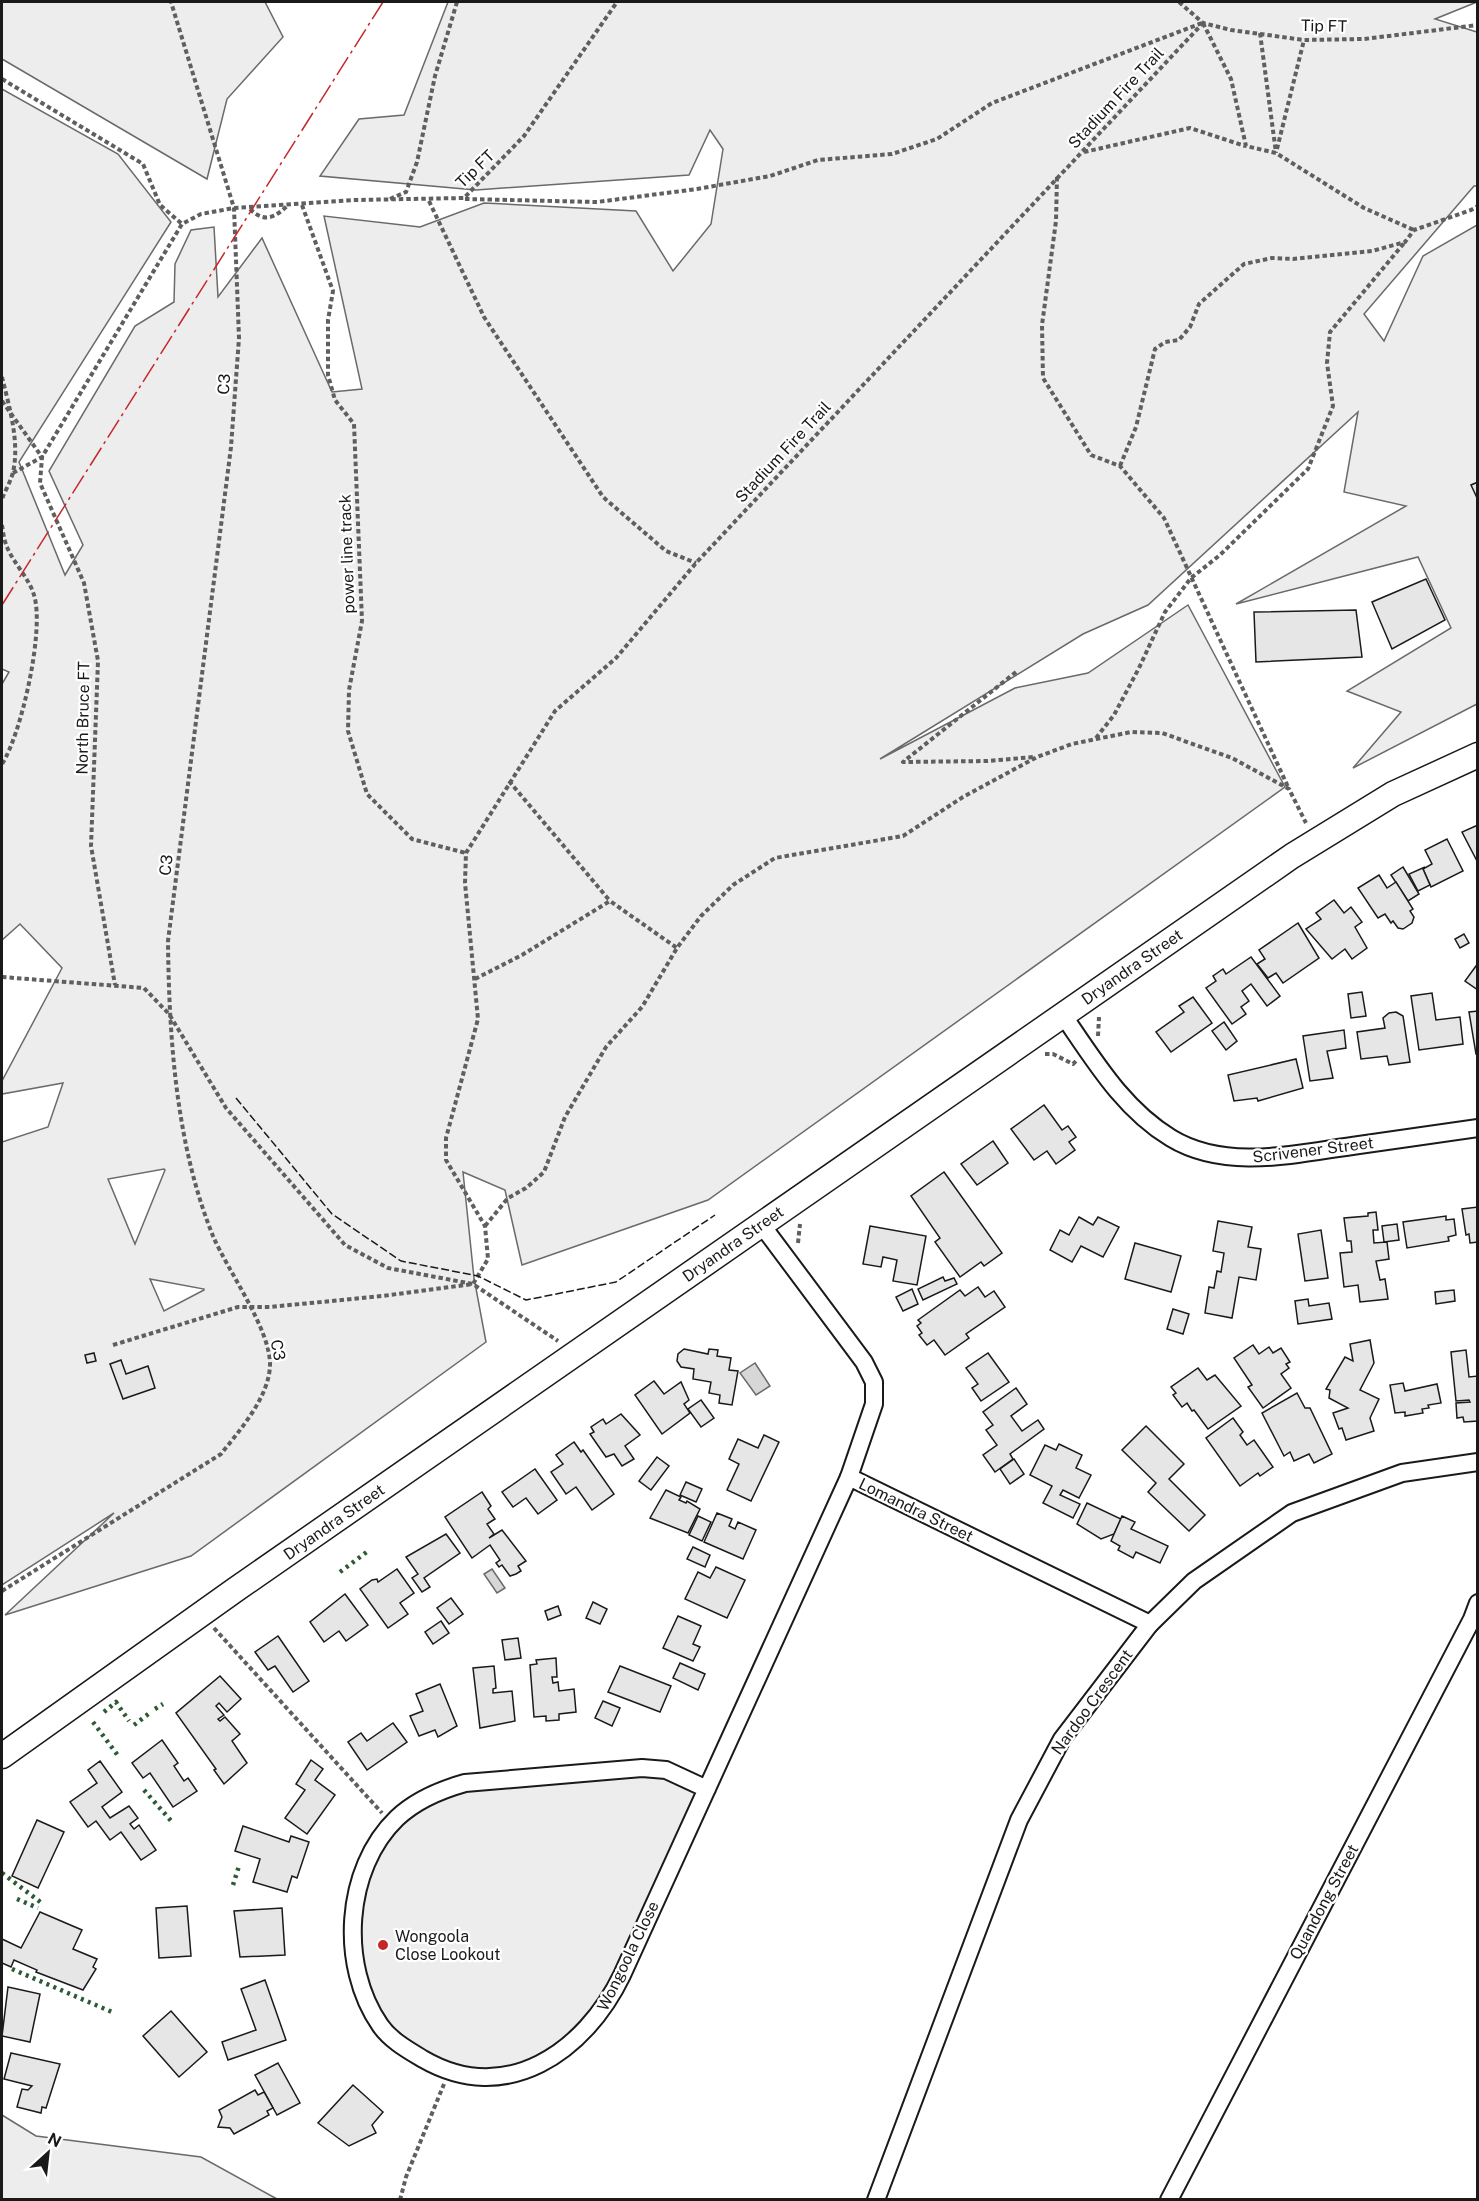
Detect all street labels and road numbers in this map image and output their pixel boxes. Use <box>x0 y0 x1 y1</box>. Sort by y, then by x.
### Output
street label: Tip FT <box>1301 16 1348 36</box>
street label: Stadium Fire Trail <box>1064 43 1168 153</box>
street label: Tip FT <box>452 146 499 192</box>
street label: C3 <box>214 373 234 395</box>
street label: Stadium Fire Trail <box>731 397 835 507</box>
street label: power line track <box>335 494 359 614</box>
street label: North Bruce FT <box>73 661 93 775</box>
street label: C3 <box>155 853 177 877</box>
street label: Dryandra Street <box>1078 925 1186 1009</box>
street label: Scrivener Street <box>1251 1133 1375 1167</box>
street label: Dryandra Street <box>679 1202 787 1286</box>
street label: C3 <box>267 1338 289 1362</box>
street label: Lomandra Street <box>856 1474 976 1546</box>
street label: Dryandra Street <box>280 1480 388 1564</box>
street label: Nardoo Crescent <box>1047 1646 1137 1758</box>
street label: Quandong Street <box>1286 1841 1362 1963</box>
street label: Wongoola Close <box>593 1898 663 2014</box>

